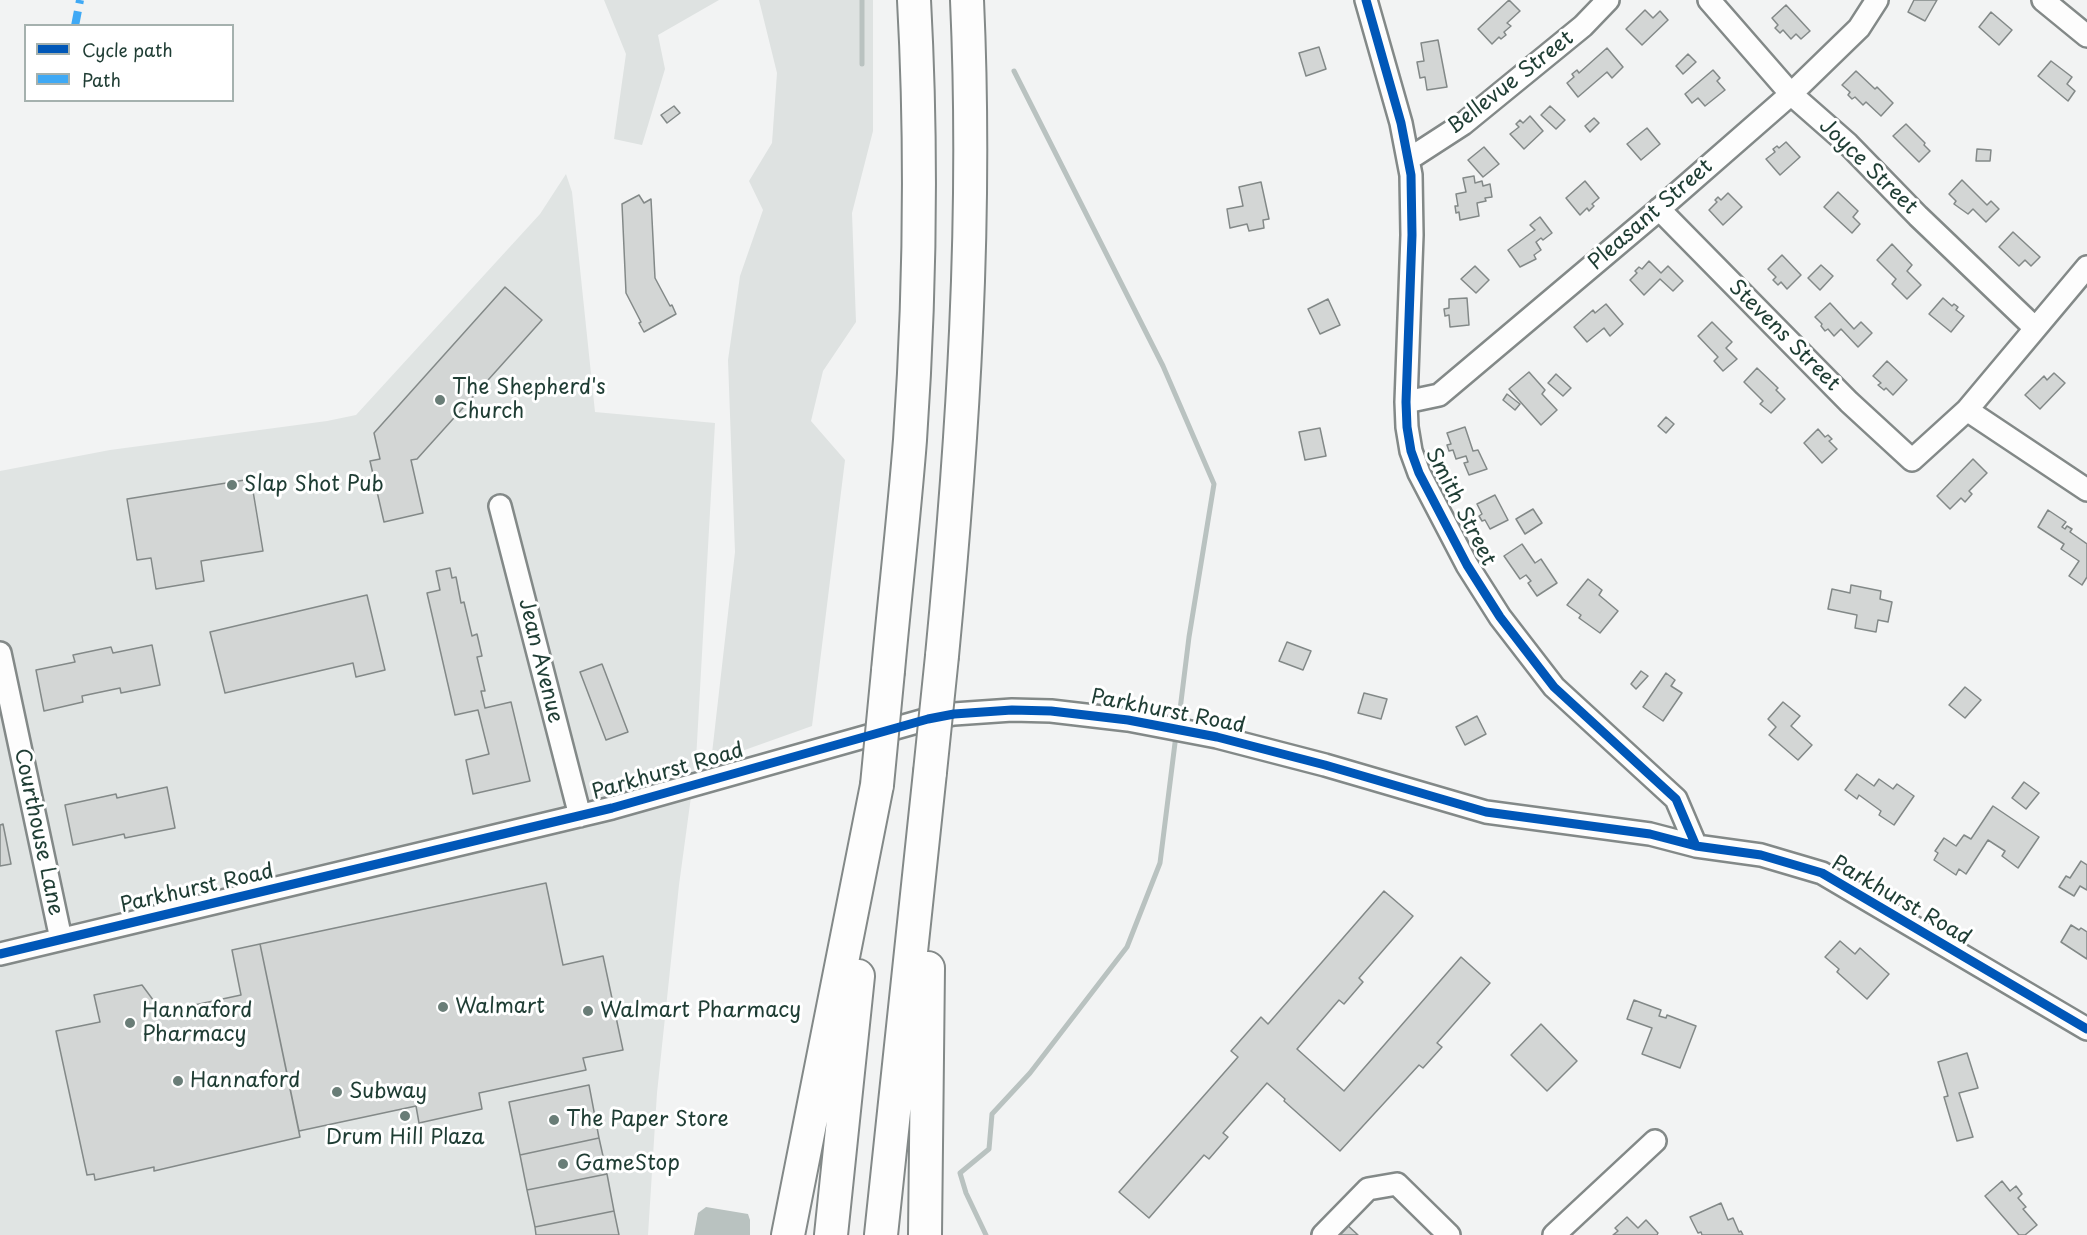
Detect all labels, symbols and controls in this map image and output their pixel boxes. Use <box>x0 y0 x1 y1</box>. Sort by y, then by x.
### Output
legend <box>24 24 234 102</box>
street label: Bellevue Street <box>1443 26 1579 140</box>
text: Cycle path <box>82 36 173 63</box>
text: Path <box>82 66 121 93</box>
street label: Joyce Street <box>1814 114 1922 220</box>
street label: Pleasant Street <box>1584 154 1718 276</box>
street label: Stevens Street <box>1723 275 1845 397</box>
place label: The Shepherd's Church <box>452 375 606 425</box>
marker: The Shepherd's Church <box>433 393 447 407</box>
street label: Smith Street <box>1420 444 1500 570</box>
place label: Slap Shot Pub <box>244 472 384 498</box>
marker: Slap Shot Pub <box>225 478 239 492</box>
street label: Jean Avenue <box>512 596 568 726</box>
street label: Parkhurst Road <box>1089 685 1247 739</box>
street label: Parkhurst Road <box>589 738 747 806</box>
street label: Courthouse Lane <box>8 746 68 918</box>
street label: Parkhurst Road <box>1827 851 1975 951</box>
street label: Parkhurst Road <box>118 859 276 919</box>
place label: Walmart <box>455 994 545 1020</box>
place label: Hannaford Pharmacy <box>142 998 253 1048</box>
place label: Walmart Pharmacy <box>600 998 801 1024</box>
marker: Walmart <box>436 1000 450 1014</box>
marker: Walmart Pharmacy <box>581 1004 595 1018</box>
marker: Hannaford Pharmacy <box>123 1016 137 1030</box>
place label: Hannaford <box>190 1068 301 1094</box>
marker: Hannaford <box>171 1074 185 1088</box>
place label: Subway <box>349 1079 427 1105</box>
marker: Subway <box>330 1085 344 1099</box>
place label: The Paper Store <box>566 1107 729 1133</box>
marker: Drum Hill Plaza <box>398 1109 412 1123</box>
marker: The Paper Store <box>547 1113 561 1127</box>
place label: Drum Hill Plaza <box>326 1125 484 1151</box>
place label: GameStop <box>575 1151 680 1177</box>
marker: GameStop <box>556 1157 570 1171</box>

